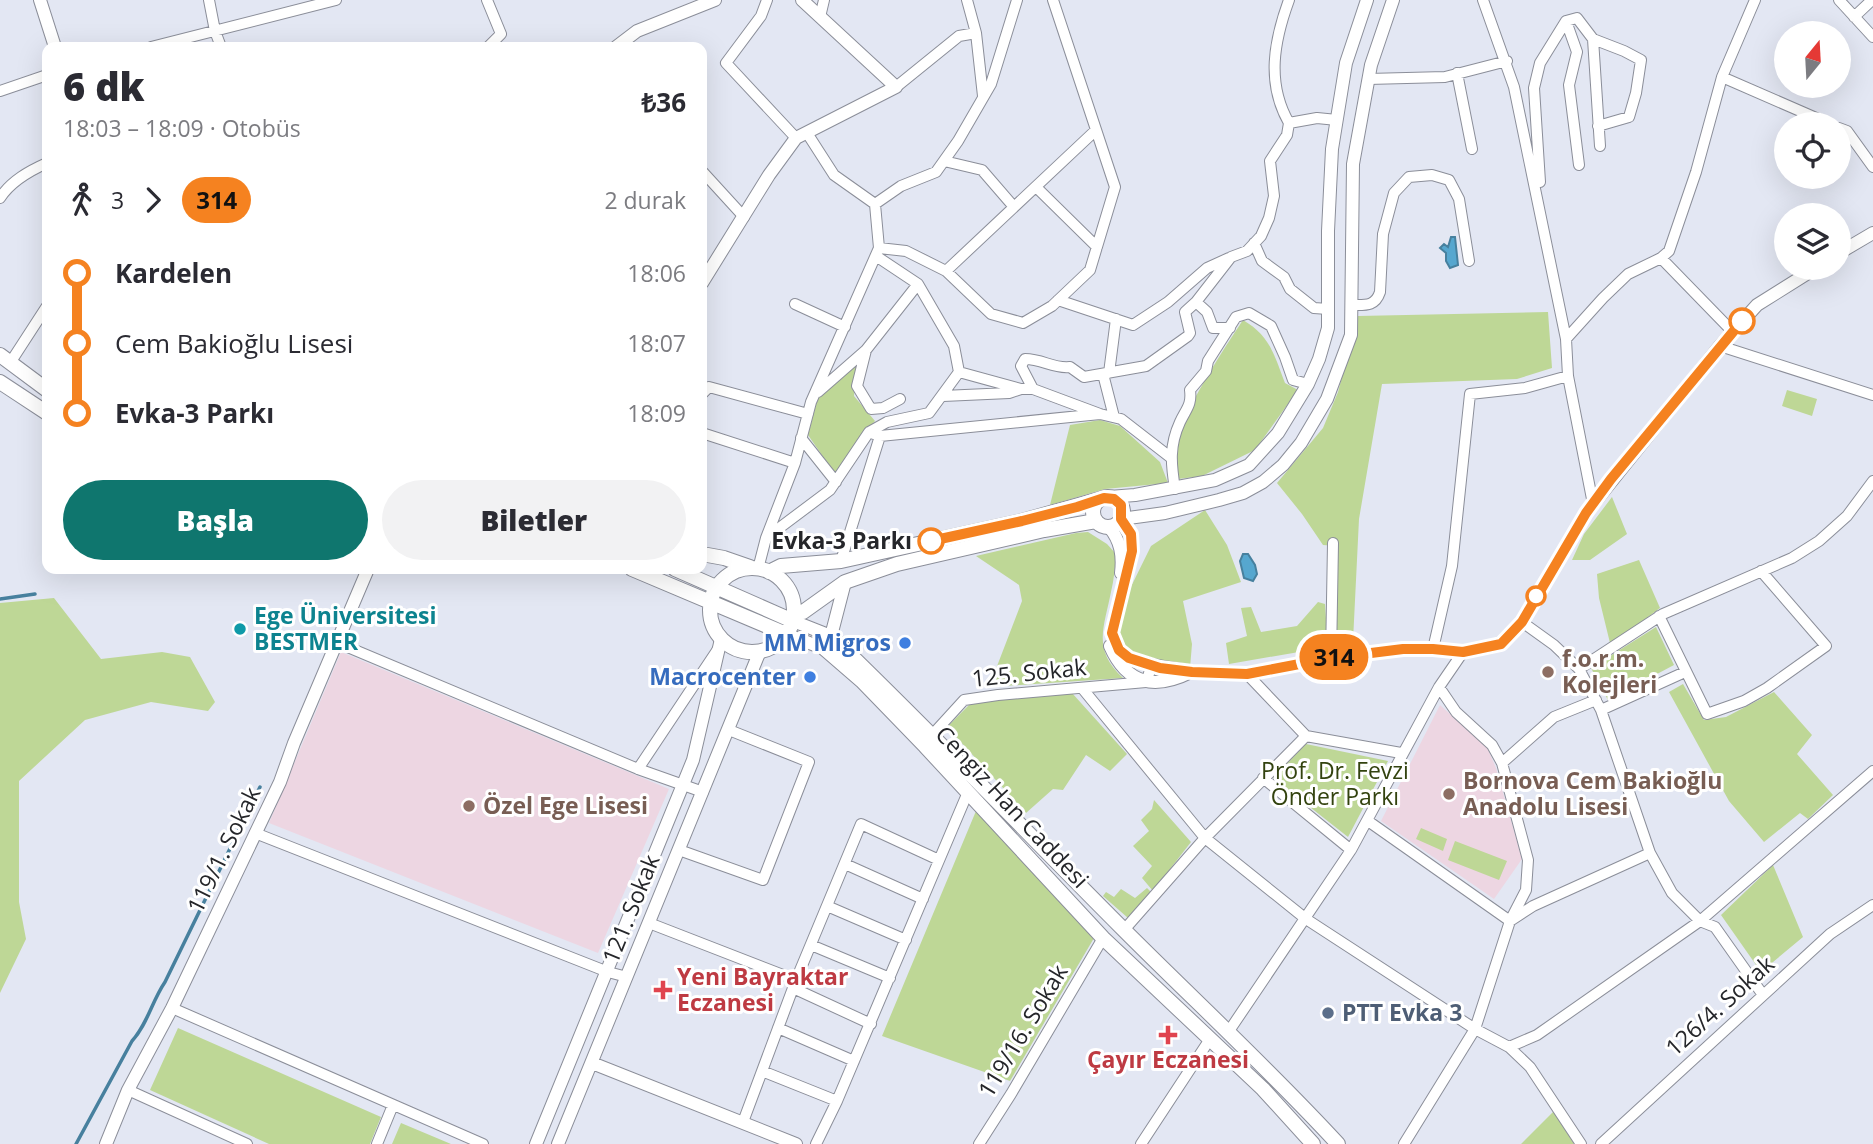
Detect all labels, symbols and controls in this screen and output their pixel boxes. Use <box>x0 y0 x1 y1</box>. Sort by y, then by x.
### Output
north arrow <box>1774 21 1852 98</box>
map controls <box>1774 21 1851 280</box>
text: 6 dk <box>63 60 145 112</box>
text: ₺36 <box>641 84 686 120</box>
text: 18:03 – 18:09 · Otobüs <box>63 112 301 144</box>
button: locate <box>1774 112 1851 189</box>
icon: walk <box>63 181 101 219</box>
icon: forward <box>134 181 172 219</box>
text: 314 <box>196 183 237 216</box>
text: 3 <box>111 184 124 216</box>
text: 2 durak <box>604 184 686 216</box>
button: layers <box>1774 203 1851 280</box>
text: Kardelen <box>115 255 232 291</box>
text: 18:06 <box>627 257 686 289</box>
unlabelled marker <box>1729 308 1755 334</box>
text: Cem Bakioğlu Lisesi <box>115 325 353 361</box>
text: 18:07 <box>627 327 686 359</box>
text: Evka-3 Parkı <box>115 395 274 431</box>
text: 18:09 <box>627 397 686 429</box>
button: Başla <box>63 480 368 560</box>
button: Biletler <box>382 480 686 560</box>
place label: Evka-3 Parkı <box>771 524 912 556</box>
marker: Evka-3 Parkı <box>918 528 944 554</box>
unlabelled marker <box>1526 586 1546 606</box>
place label: Ege Üniversitesi BESTMER <box>254 599 437 657</box>
marker: Ege Üniversitesi BESTMER <box>232 621 248 637</box>
place label: MM Migros <box>764 626 891 658</box>
line badge: 314 <box>1294 634 1374 680</box>
marker: MM Migros <box>897 635 913 651</box>
text: 314 <box>1313 640 1355 673</box>
place label: f.o.r.m. Kolejleri <box>1562 642 1657 700</box>
street label: 125. Sokak <box>970 650 1088 694</box>
place label: Macrocenter <box>649 660 796 692</box>
marker: f.o.r.m. Kolejleri <box>1540 664 1556 680</box>
marker: Macrocenter <box>802 669 818 685</box>
street label: Cengiz Han Caddesi <box>929 718 1097 895</box>
park label: Prof. Dr. Fevzi Önder Parkı <box>1261 754 1409 812</box>
place label: Bornova Cem Bakioğlu Anadolu Lisesi <box>1463 764 1722 822</box>
street label: 119/1. Sokak <box>179 781 267 918</box>
marker: Bornova Cem Bakioğlu Anadolu Lisesi <box>1441 786 1457 802</box>
place label: Özel Ege Lisesi <box>483 789 648 821</box>
marker: Özel Ege Lisesi <box>461 798 477 814</box>
street label: 121. Sokak <box>594 849 666 968</box>
street label: 126/4. Sokak <box>1658 948 1781 1063</box>
street label: 119/16. Sokak <box>970 958 1074 1103</box>
place label: Yeni Bayraktar Eczanesi <box>677 960 848 1018</box>
marker: Yeni Bayraktar Eczanesi <box>655 982 671 998</box>
place label: PTT Evka 3 <box>1342 996 1462 1028</box>
marker: PTT Evka 3 <box>1320 1005 1336 1021</box>
marker: Çayır Eczanesi <box>1160 1027 1176 1043</box>
place label: Çayır Eczanesi <box>1087 1043 1249 1075</box>

